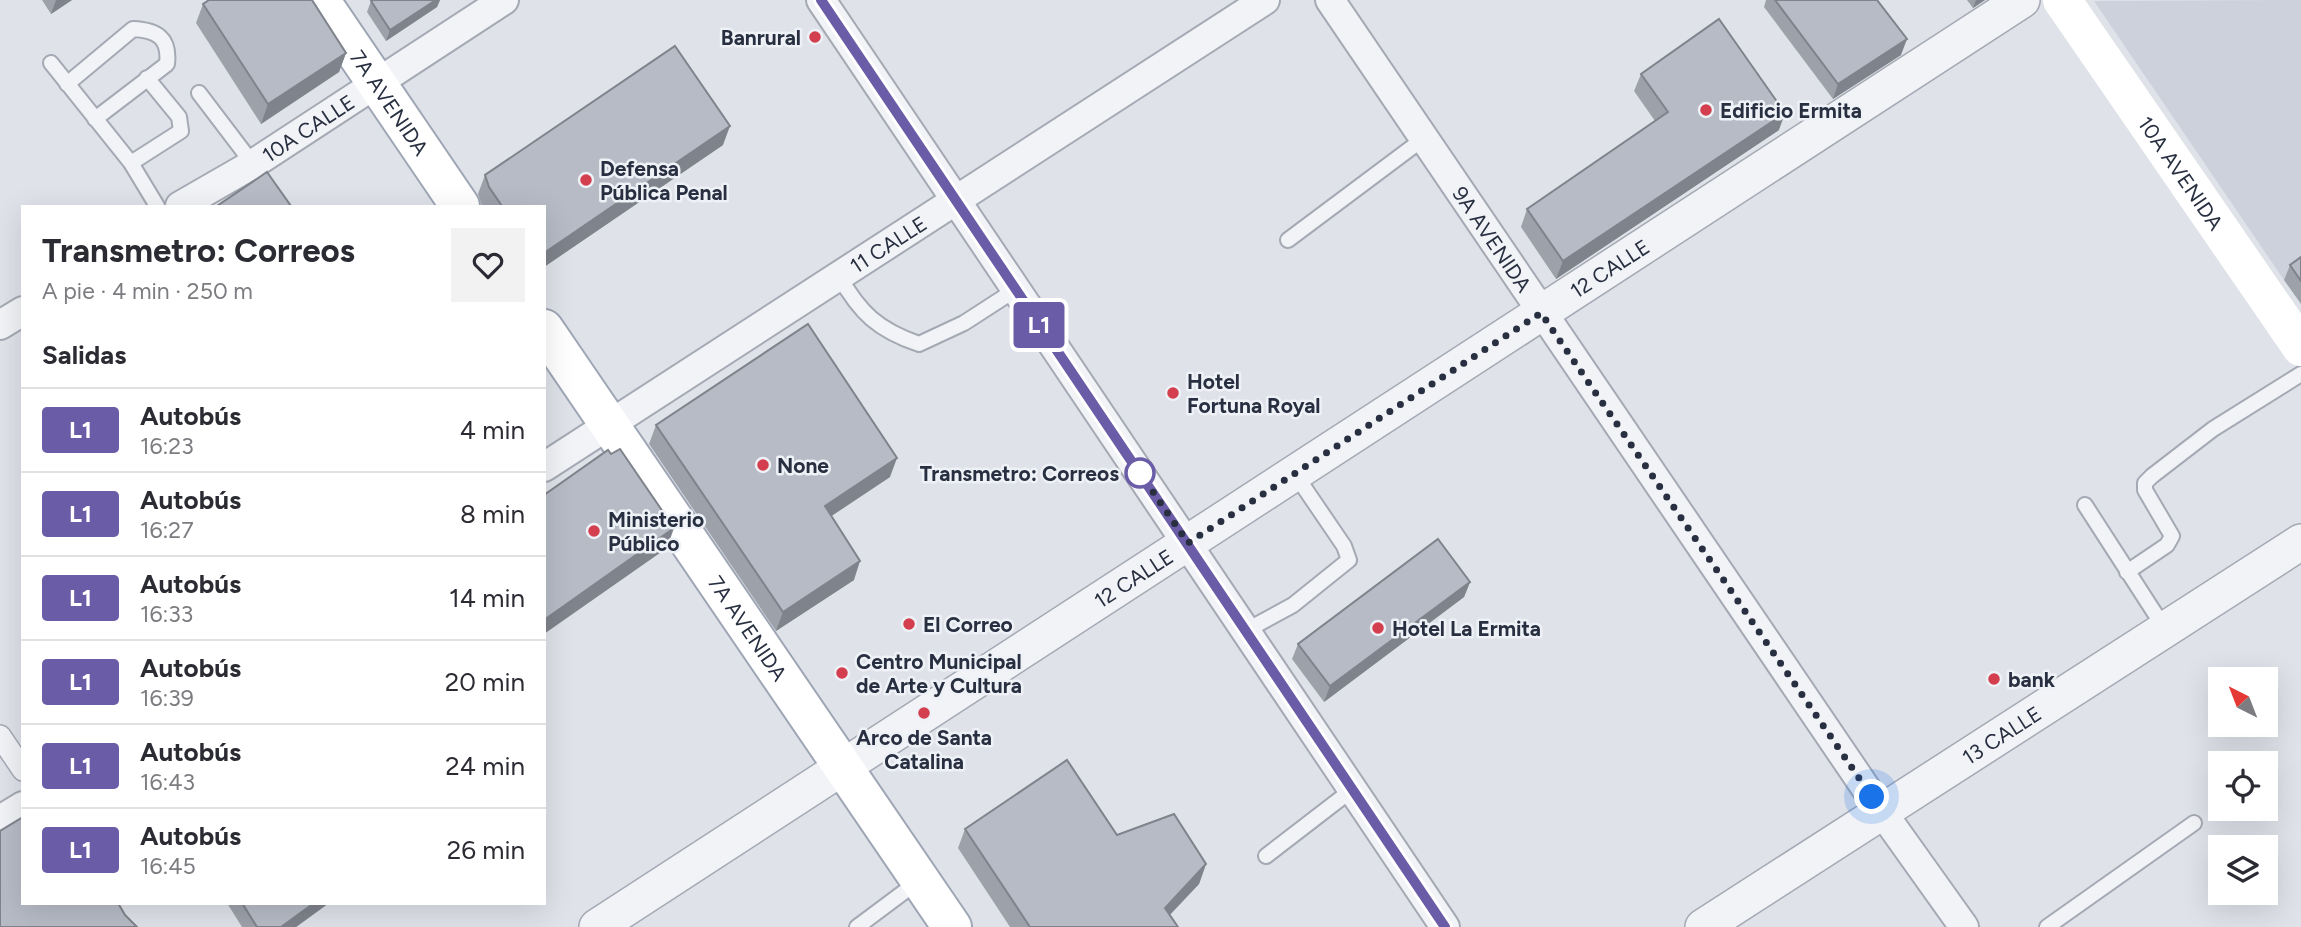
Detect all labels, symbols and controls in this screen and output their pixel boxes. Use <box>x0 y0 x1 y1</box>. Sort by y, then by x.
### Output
place label: Banrural <box>721 25 801 50</box>
marker: Banrural <box>807 29 823 45</box>
street label: 7A AVENIDA <box>345 45 434 160</box>
street label: 10A CALLE <box>257 89 359 167</box>
place label: Edificio Ermita <box>1720 98 1862 123</box>
marker: Edificio Ermita <box>1698 102 1714 118</box>
street label: 10A AVENIDA <box>2133 111 2229 235</box>
place label: Defensa Pública Penal <box>600 156 728 205</box>
marker: Defensa Pública Penal <box>578 172 594 188</box>
street label: 9A AVENIDA <box>1448 181 1537 297</box>
street label: 11 CALLE <box>845 210 931 278</box>
button: heart <box>451 228 525 302</box>
text: Transmetro: Correos <box>42 231 355 270</box>
street label: 12 CALLE <box>1565 233 1654 303</box>
text: A pie · 4 min · 250 m <box>42 277 253 305</box>
line badge: L1 <box>1007 302 1070 348</box>
text: L1 <box>1027 310 1051 339</box>
text: Salidas <box>42 339 126 371</box>
place label: Hotel Fortuna Royal <box>1187 369 1321 418</box>
marker: Hotel Fortuna Royal <box>1165 385 1181 401</box>
text: Autobús <box>140 400 241 432</box>
text: 4 min <box>460 414 525 446</box>
text: L1 <box>69 415 92 444</box>
text: 16:23 <box>140 432 194 460</box>
place label: None <box>777 453 829 478</box>
marker: None <box>755 457 771 473</box>
marker: Transmetro: Correos <box>1125 458 1155 488</box>
place label: Transmetro: Correos <box>920 461 1119 486</box>
text: Autobús <box>140 484 241 516</box>
text: 8 min <box>460 498 525 530</box>
text: L1 <box>69 499 92 528</box>
place label: Ministerio Público <box>608 507 704 556</box>
text: 16:27 <box>140 516 194 544</box>
marker: Ministerio Público <box>586 523 602 539</box>
street label: 12 CALLE <box>1089 543 1178 613</box>
text: Autobús <box>140 568 241 600</box>
street label: 7A AVENIDA <box>703 571 793 685</box>
text: 14 min <box>449 582 525 614</box>
text: L1 <box>69 583 92 612</box>
text: 16:33 <box>140 600 193 628</box>
place label: El Correo <box>923 612 1013 637</box>
marker: El Correo <box>901 616 917 632</box>
place label: Hotel La Ermita <box>1392 616 1541 641</box>
marker: Hotel La Ermita <box>1370 620 1386 636</box>
place label: Centro Municipal de Arte y Cultura <box>856 649 1022 698</box>
text: Autobús <box>140 652 241 684</box>
marker: Centro Municipal de Arte y Cultura <box>834 665 850 681</box>
text: 20 min <box>445 666 525 698</box>
text: L1 <box>69 667 92 696</box>
place label: bank <box>2008 667 2056 692</box>
north arrow <box>2208 667 2278 737</box>
map controls <box>2208 667 2278 905</box>
marker: bank <box>1986 671 2002 687</box>
text: 16:39 <box>140 684 194 712</box>
street label: 13 CALLE <box>1957 700 2046 769</box>
marker: Arco de Santa Catalina <box>916 705 932 721</box>
place label: Arco de Santa Catalina <box>856 725 992 774</box>
text: Autobús <box>140 736 241 768</box>
text: 24 min <box>445 750 525 782</box>
text: L1 <box>69 751 92 780</box>
button: locate <box>2208 751 2278 821</box>
text: 16:43 <box>140 768 195 796</box>
your location <box>1854 779 1889 814</box>
text: Autobús <box>140 820 241 852</box>
text: 26 min <box>447 834 525 866</box>
text: L1 <box>69 835 92 864</box>
button: layers <box>2208 835 2278 905</box>
text: 16:45 <box>140 852 196 880</box>

